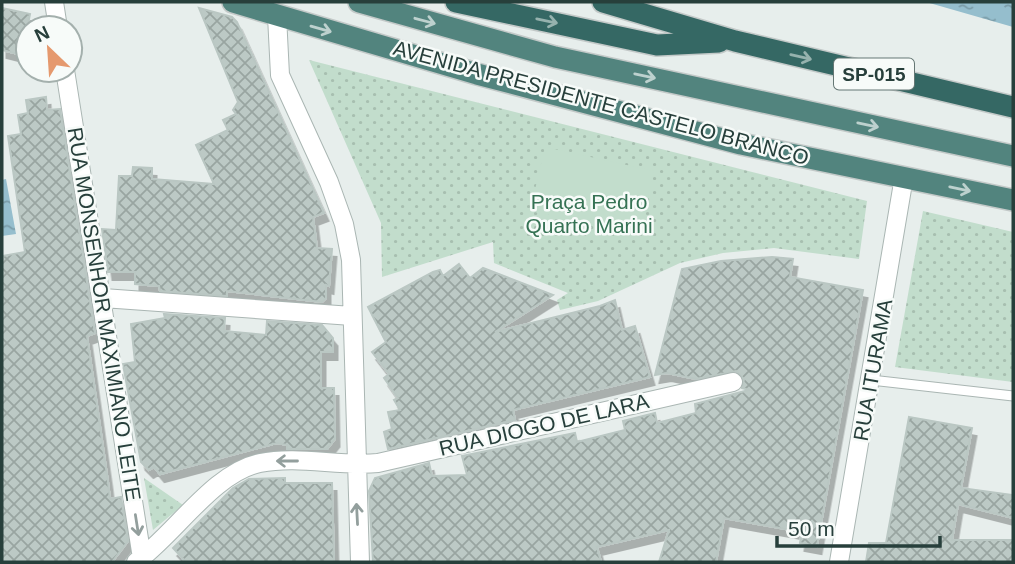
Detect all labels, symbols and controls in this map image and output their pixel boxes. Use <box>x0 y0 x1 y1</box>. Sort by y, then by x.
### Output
north arrow <box>14 14 84 84</box>
one-way arrow <box>414 15 436 28</box>
one-way arrow <box>535 15 558 29</box>
text: N <box>31 22 53 46</box>
one-way arrow <box>309 23 332 36</box>
street label: AVENIDA PRESIDENTE CASTELO BRANCO <box>391 36 811 169</box>
one-way arrow <box>789 51 812 64</box>
road number: SP-015 <box>834 58 914 90</box>
one-way arrow <box>633 70 656 84</box>
one-way arrow <box>856 118 879 132</box>
street label: RUA MONSENHOR MAXIMIANO LEITE <box>64 125 145 502</box>
one-way arrow <box>948 182 971 196</box>
park label: Praça Pedro Quarto Marini <box>525 190 653 237</box>
street label: RUA ITURAMA <box>849 297 896 443</box>
street label: RUA DIOGO DE LARA <box>437 389 651 460</box>
one-way arrow <box>275 454 298 468</box>
one-way arrow <box>351 503 364 526</box>
scale bar <box>777 504 940 548</box>
one-way arrow <box>131 513 144 536</box>
text: 50 m <box>788 517 835 540</box>

